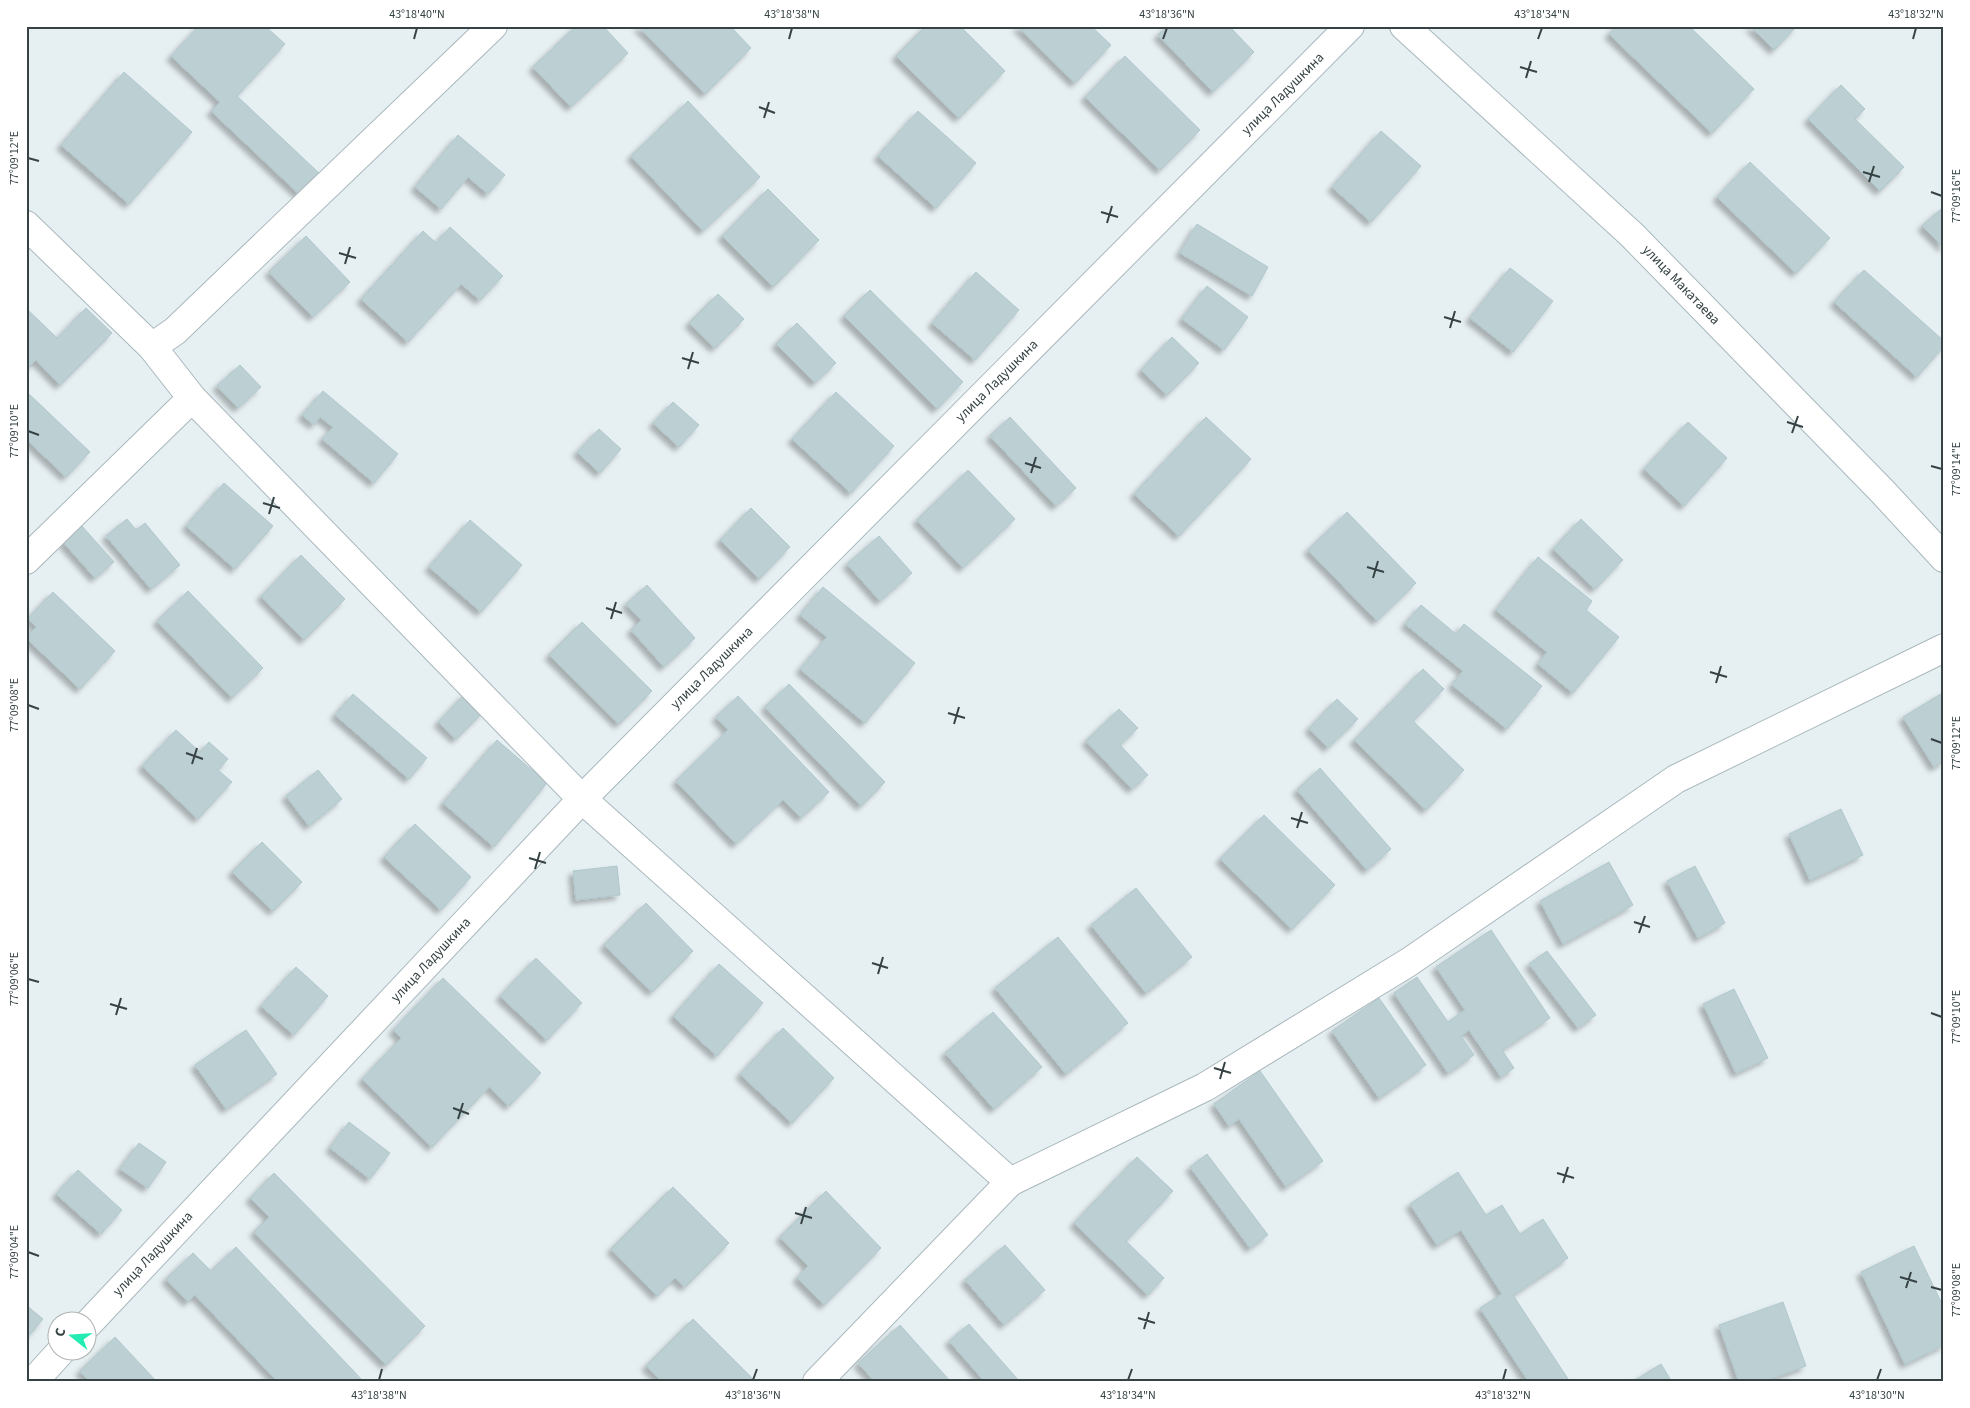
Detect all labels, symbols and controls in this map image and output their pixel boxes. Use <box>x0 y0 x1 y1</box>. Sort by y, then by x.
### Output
text: 43°18'40"N <box>389 6 445 23</box>
text: 43°18'38"N <box>764 6 820 23</box>
text: 43°18'36"N <box>1139 6 1195 23</box>
text: 43°18'34"N <box>1514 6 1570 23</box>
text: 43°18'32"N <box>1888 6 1944 23</box>
street label: улица Ладушкина <box>1237 48 1329 140</box>
text: 77°09'12"E <box>6 131 23 185</box>
text: 77°09'16"E <box>1948 169 1965 223</box>
street label: улица Макатаева <box>1637 240 1725 330</box>
street label: улица Ладушкина <box>951 335 1043 427</box>
text: 77°09'10"E <box>6 404 23 458</box>
text: 77°09'14"E <box>1948 442 1965 496</box>
street label: улица Ладушкина <box>666 622 758 714</box>
text: 77°09'08"E <box>6 678 23 732</box>
text: 77°09'12"E <box>1948 716 1965 770</box>
street label: улица Ладушкина <box>386 913 476 1007</box>
text: 77°09'06"E <box>6 952 23 1006</box>
text: 77°09'10"E <box>1948 990 1965 1044</box>
street label: улица Ладушкина <box>108 1207 198 1301</box>
text: 77°09'04"E <box>6 1225 23 1279</box>
text: 77°09'08"E <box>1948 1263 1965 1317</box>
north arrow <box>48 1310 98 1360</box>
text: С <box>50 1326 71 1339</box>
text: 43°18'38"N <box>351 1387 407 1404</box>
text: 43°18'36"N <box>725 1387 781 1404</box>
text: 43°18'34"N <box>1100 1387 1156 1404</box>
text: 43°18'32"N <box>1475 1387 1531 1404</box>
text: 43°18'30"N <box>1849 1387 1905 1404</box>

